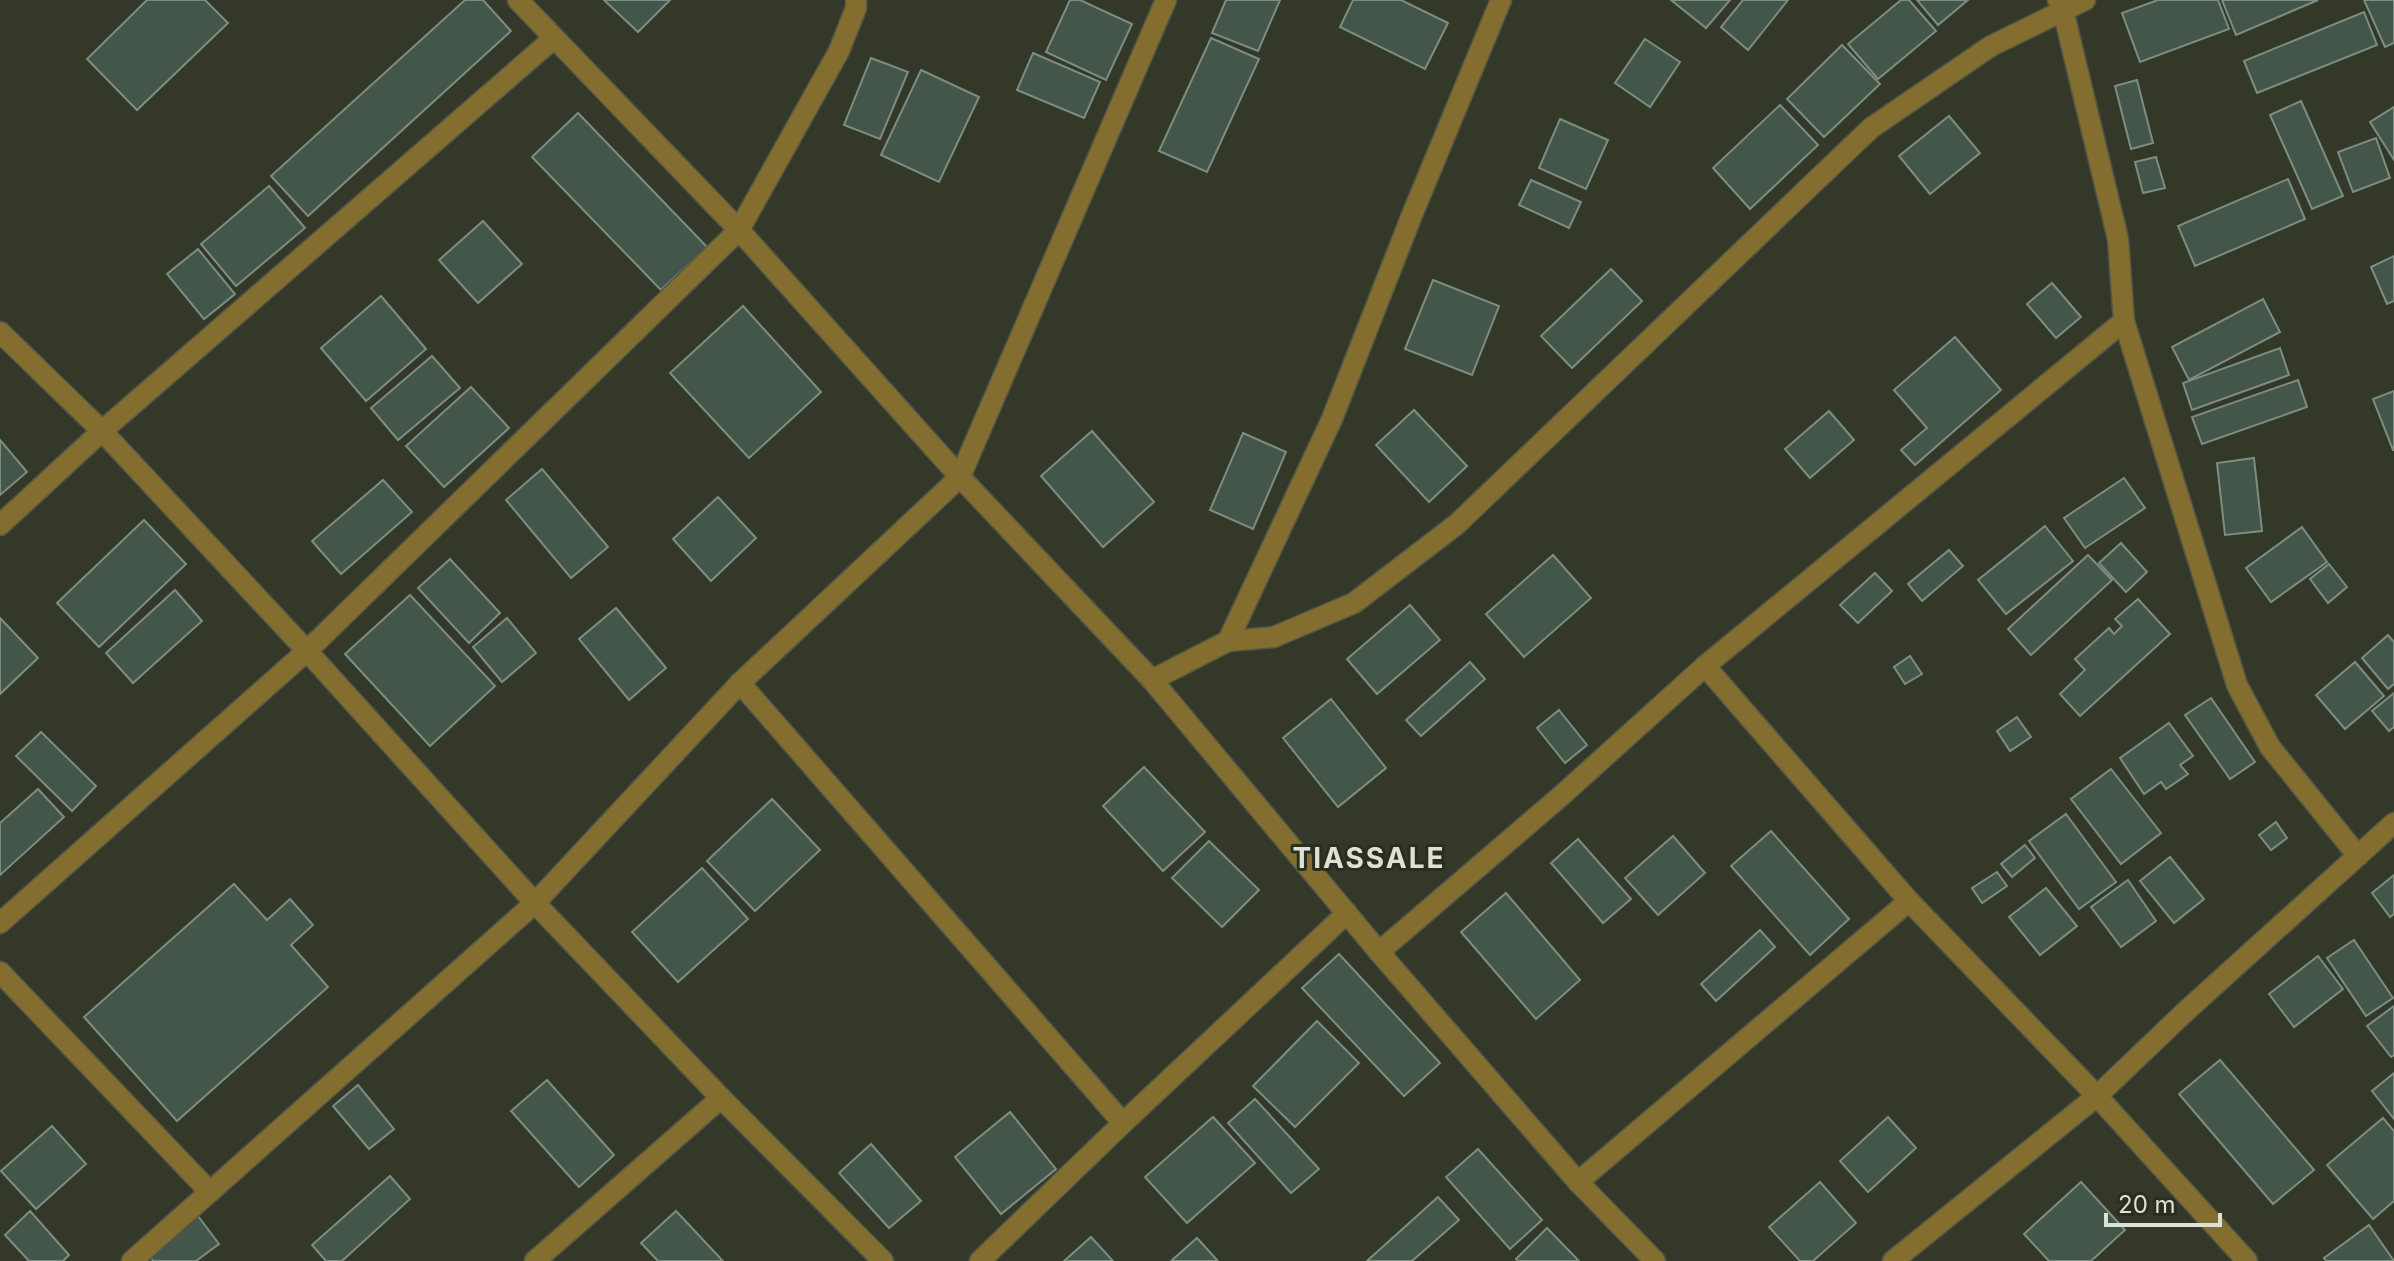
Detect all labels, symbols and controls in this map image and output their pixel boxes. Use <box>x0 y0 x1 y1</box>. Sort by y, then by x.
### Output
district label: TIASSALE <box>1292 841 1446 875</box>
scale bar <box>2106 1177 2220 1227</box>
text: 20 m <box>2118 1190 2176 1219</box>

